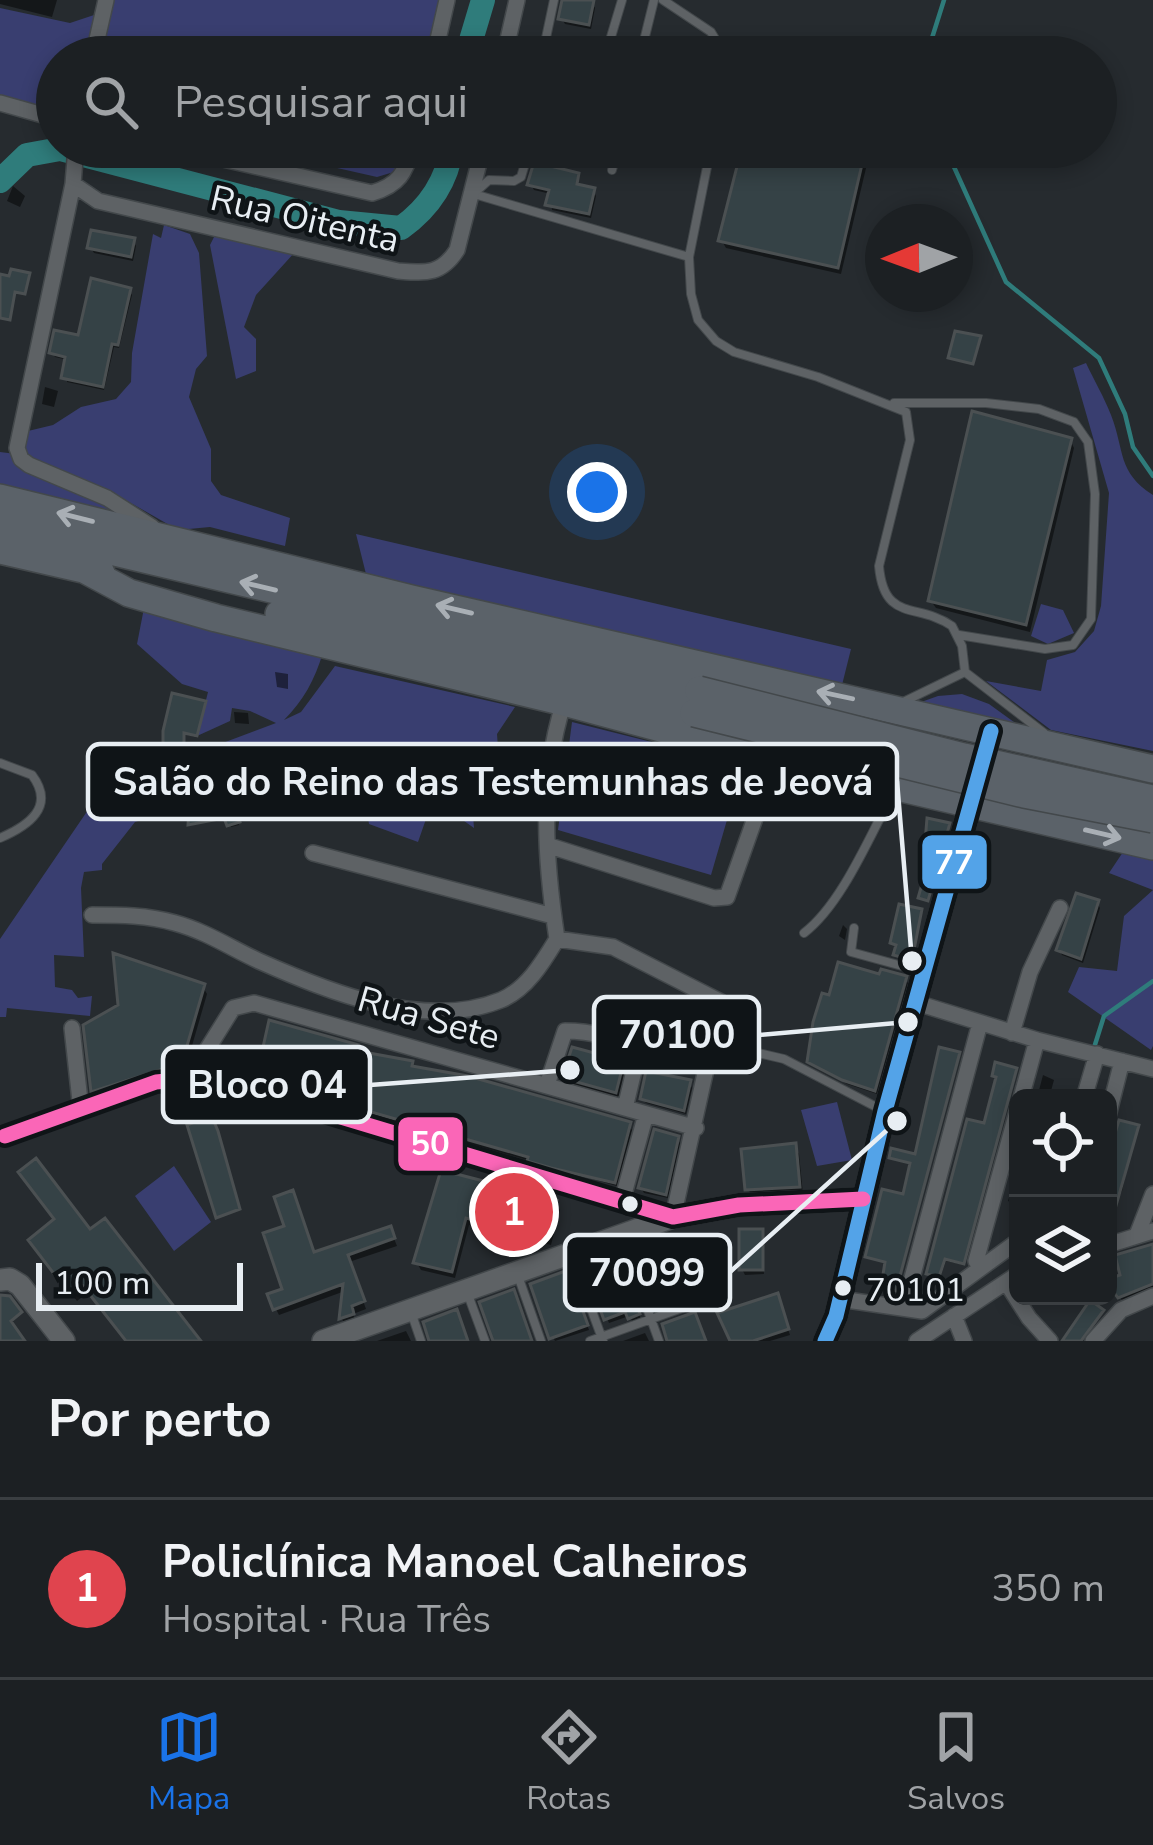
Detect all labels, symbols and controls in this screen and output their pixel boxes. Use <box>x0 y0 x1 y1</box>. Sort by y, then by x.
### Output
search box <box>36 36 1117 168</box>
icon: search <box>78 69 144 135</box>
text: Pesquisar aqui <box>174 72 468 133</box>
street label: Rua Oitenta <box>205 174 404 265</box>
north arrow <box>865 204 973 312</box>
your location <box>567 462 627 522</box>
one-way arrow <box>57 505 95 527</box>
one-way arrow <box>239 574 277 596</box>
one-way arrow <box>436 597 474 619</box>
one-way arrow <box>816 683 855 705</box>
callout: Salão do Reino das Testemunhas de Jeová <box>88 744 897 819</box>
text: Salão do Reino das Testemunhas de Jeová <box>113 756 873 809</box>
one-way arrow <box>1084 824 1122 847</box>
line badge: 77 <box>920 833 989 891</box>
text: 77 <box>934 841 974 886</box>
street label: Rua Sete <box>352 975 505 1062</box>
callout: 70100 <box>594 997 759 1072</box>
text: 70100 <box>618 1009 736 1062</box>
callout: Bloco 04 <box>163 1047 370 1122</box>
text: Bloco 04 <box>187 1059 347 1112</box>
map controls <box>1009 1089 1117 1305</box>
button: locate <box>1009 1089 1117 1197</box>
line badge: 50 <box>396 1115 465 1173</box>
text: 50 <box>410 1122 450 1167</box>
pin: 1 <box>475 1167 553 1257</box>
unlabelled marker <box>619 1193 641 1215</box>
button: layers <box>1009 1197 1117 1305</box>
callout: 70099 <box>565 1235 730 1310</box>
text: 70099 <box>588 1247 706 1300</box>
scale bar <box>36 1257 243 1310</box>
text: 100 m <box>54 1261 150 1306</box>
place label: 70101 <box>866 1268 965 1313</box>
marker: 70101 <box>832 1277 854 1299</box>
text: Por perto <box>48 1384 271 1454</box>
text: Policlínica Manoel Calheiros <box>162 1532 748 1593</box>
text: 1 <box>75 1562 99 1615</box>
text: 350 m <box>991 1562 1105 1615</box>
text: Hospital · Rua Três <box>162 1593 491 1646</box>
tab: Mapa <box>148 1704 230 1821</box>
tab: Rotas <box>526 1704 611 1821</box>
tab: Salvos <box>907 1704 1005 1821</box>

